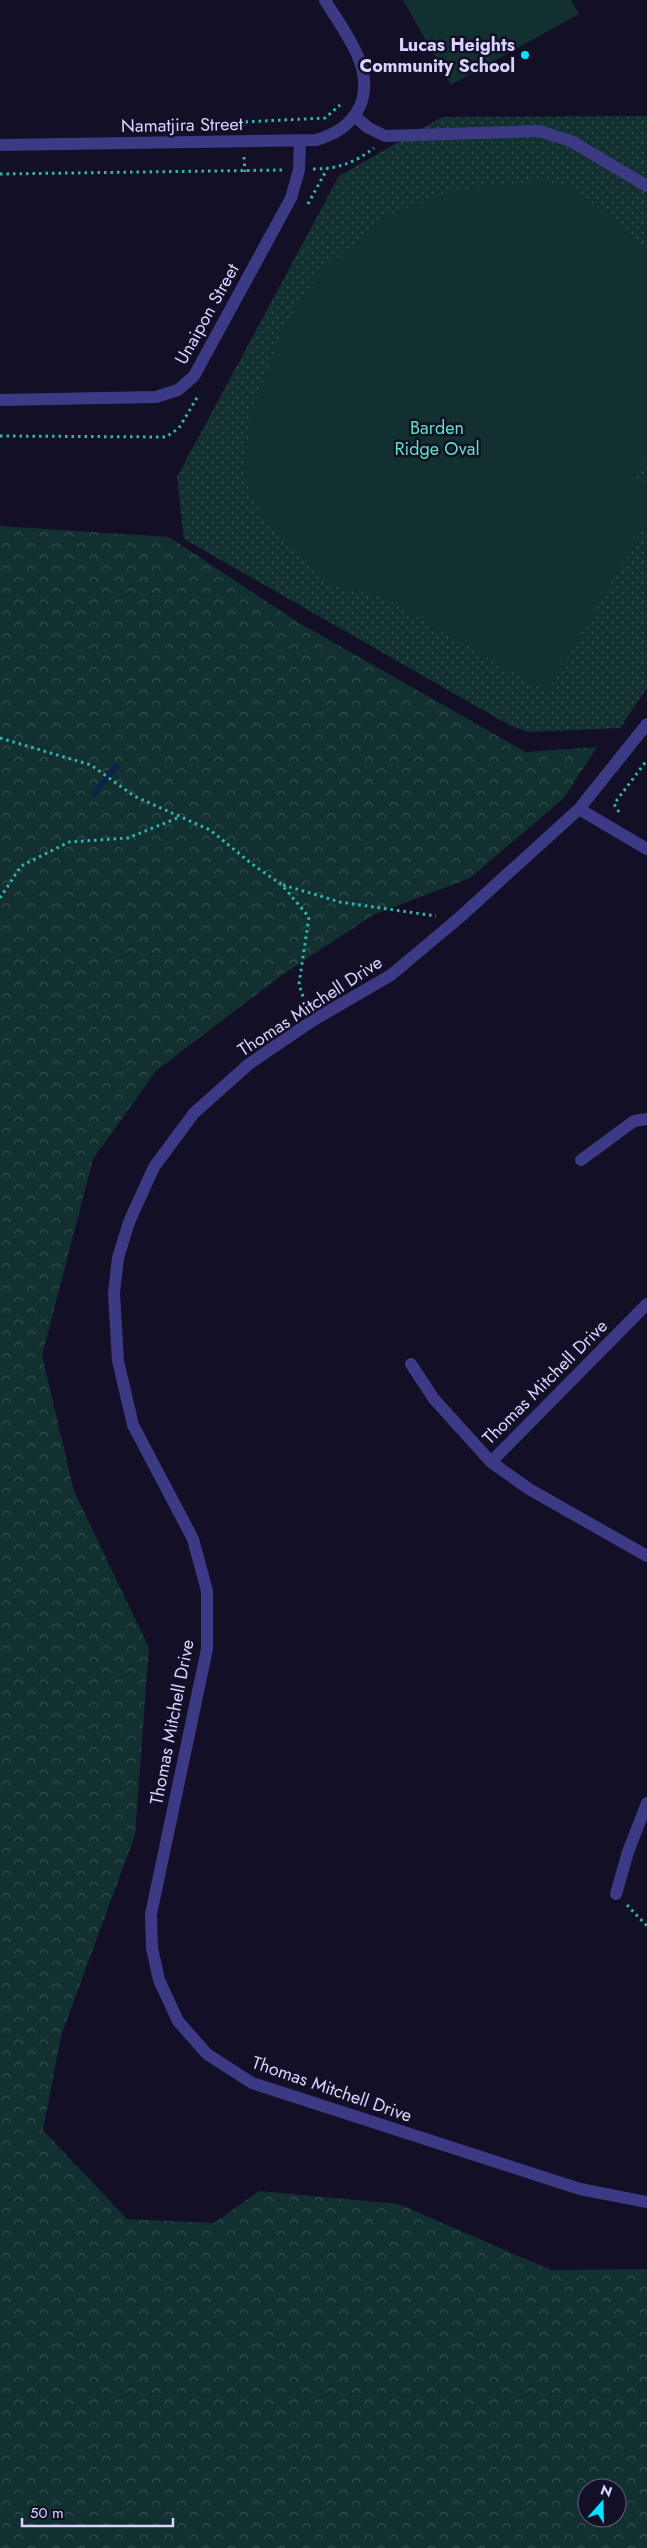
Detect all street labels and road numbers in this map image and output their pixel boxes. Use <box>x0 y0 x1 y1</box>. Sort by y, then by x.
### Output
street label: Namatjira Street <box>121 111 244 139</box>
street label: Unaipon Street <box>168 258 246 369</box>
street label: Thomas Mitchell Drive <box>233 949 387 1063</box>
street label: Thomas Mitchell Drive <box>477 1314 613 1450</box>
street label: Thomas Mitchell Drive <box>143 1637 201 1807</box>
street label: Thomas Mitchell Drive <box>249 2049 415 2129</box>

